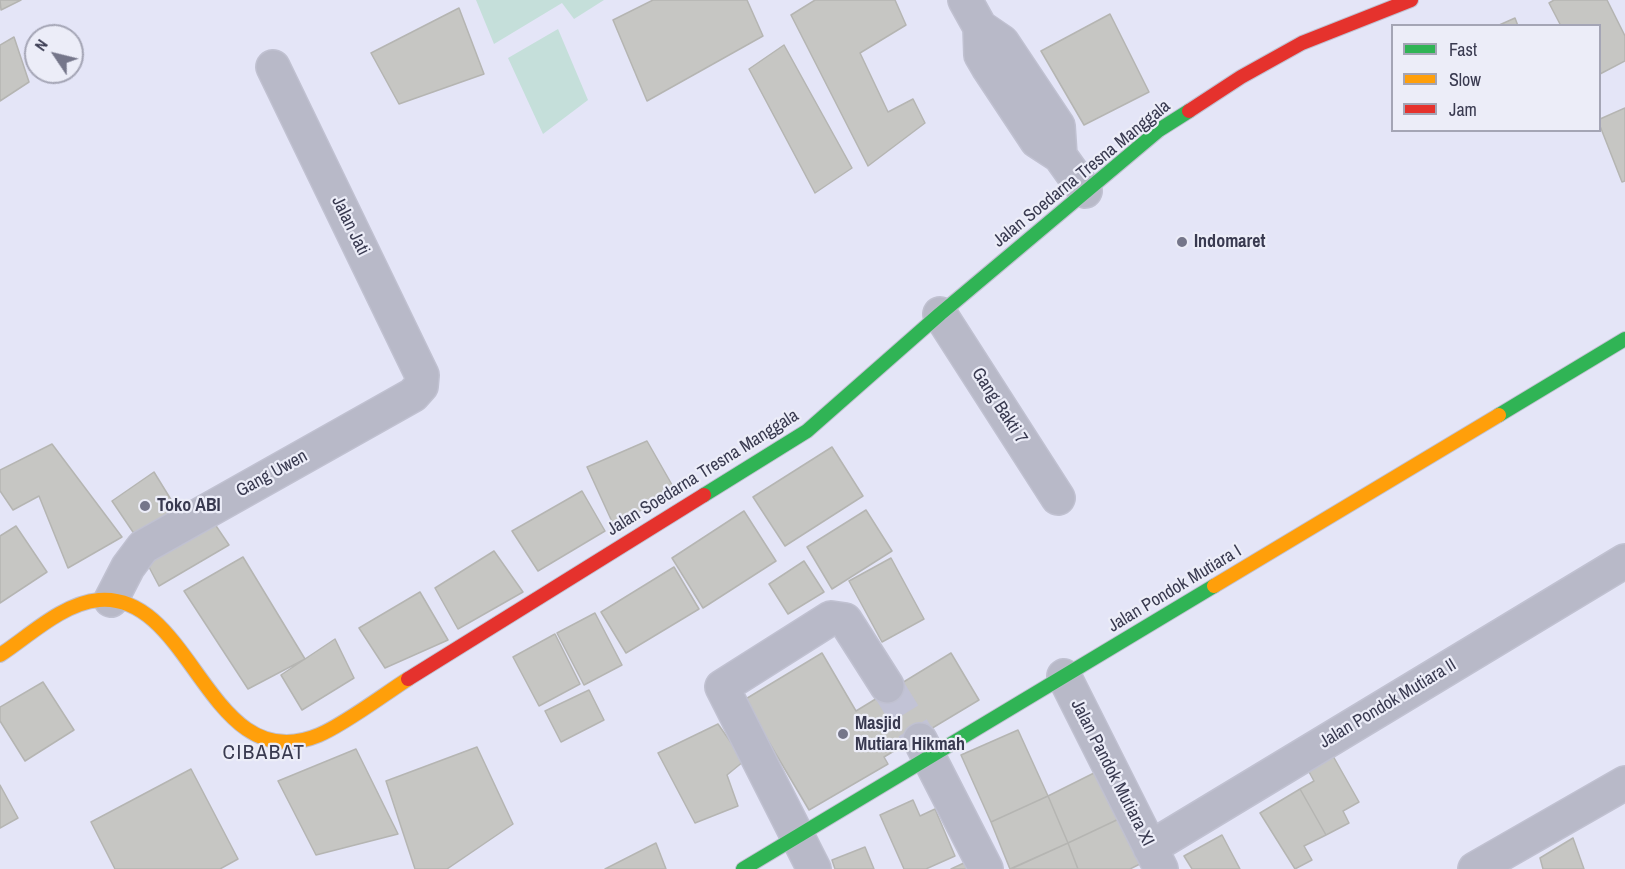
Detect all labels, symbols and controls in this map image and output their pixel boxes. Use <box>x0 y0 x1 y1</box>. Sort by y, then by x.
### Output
north arrow <box>24 24 84 84</box>
legend <box>1391 24 1601 132</box>
text: N <box>29 35 53 55</box>
text: Fast <box>1449 37 1477 62</box>
text: Slow <box>1449 67 1481 92</box>
street label: Jalan Soedarna Tresna Manggala <box>989 96 1175 252</box>
text: Jam <box>1449 97 1477 122</box>
street label: Jalan Jati <box>326 193 374 259</box>
place label: Indomaret <box>1194 231 1265 253</box>
marker: Indomaret <box>1175 235 1189 249</box>
street label: Gang Bakti 7 <box>966 364 1032 448</box>
street label: Jalan Soedarna Tresna Manggala <box>603 405 803 541</box>
street label: Gang Uwen <box>233 446 311 502</box>
place label: Toko ABI <box>157 495 221 517</box>
marker: Toko ABI <box>138 499 152 513</box>
street label: Jalan Pondok Mutiara I <box>1104 541 1246 637</box>
street label: Jalan Pondok Mutiara II <box>1316 655 1460 753</box>
street label: Jalan Pandok Mutiara XI <box>1066 696 1158 850</box>
place label: Masjid Mutiara Hikmah <box>855 713 965 756</box>
marker: Masjid Mutiara Hikmah <box>836 727 850 741</box>
district label: CIBABAT <box>223 740 305 766</box>

